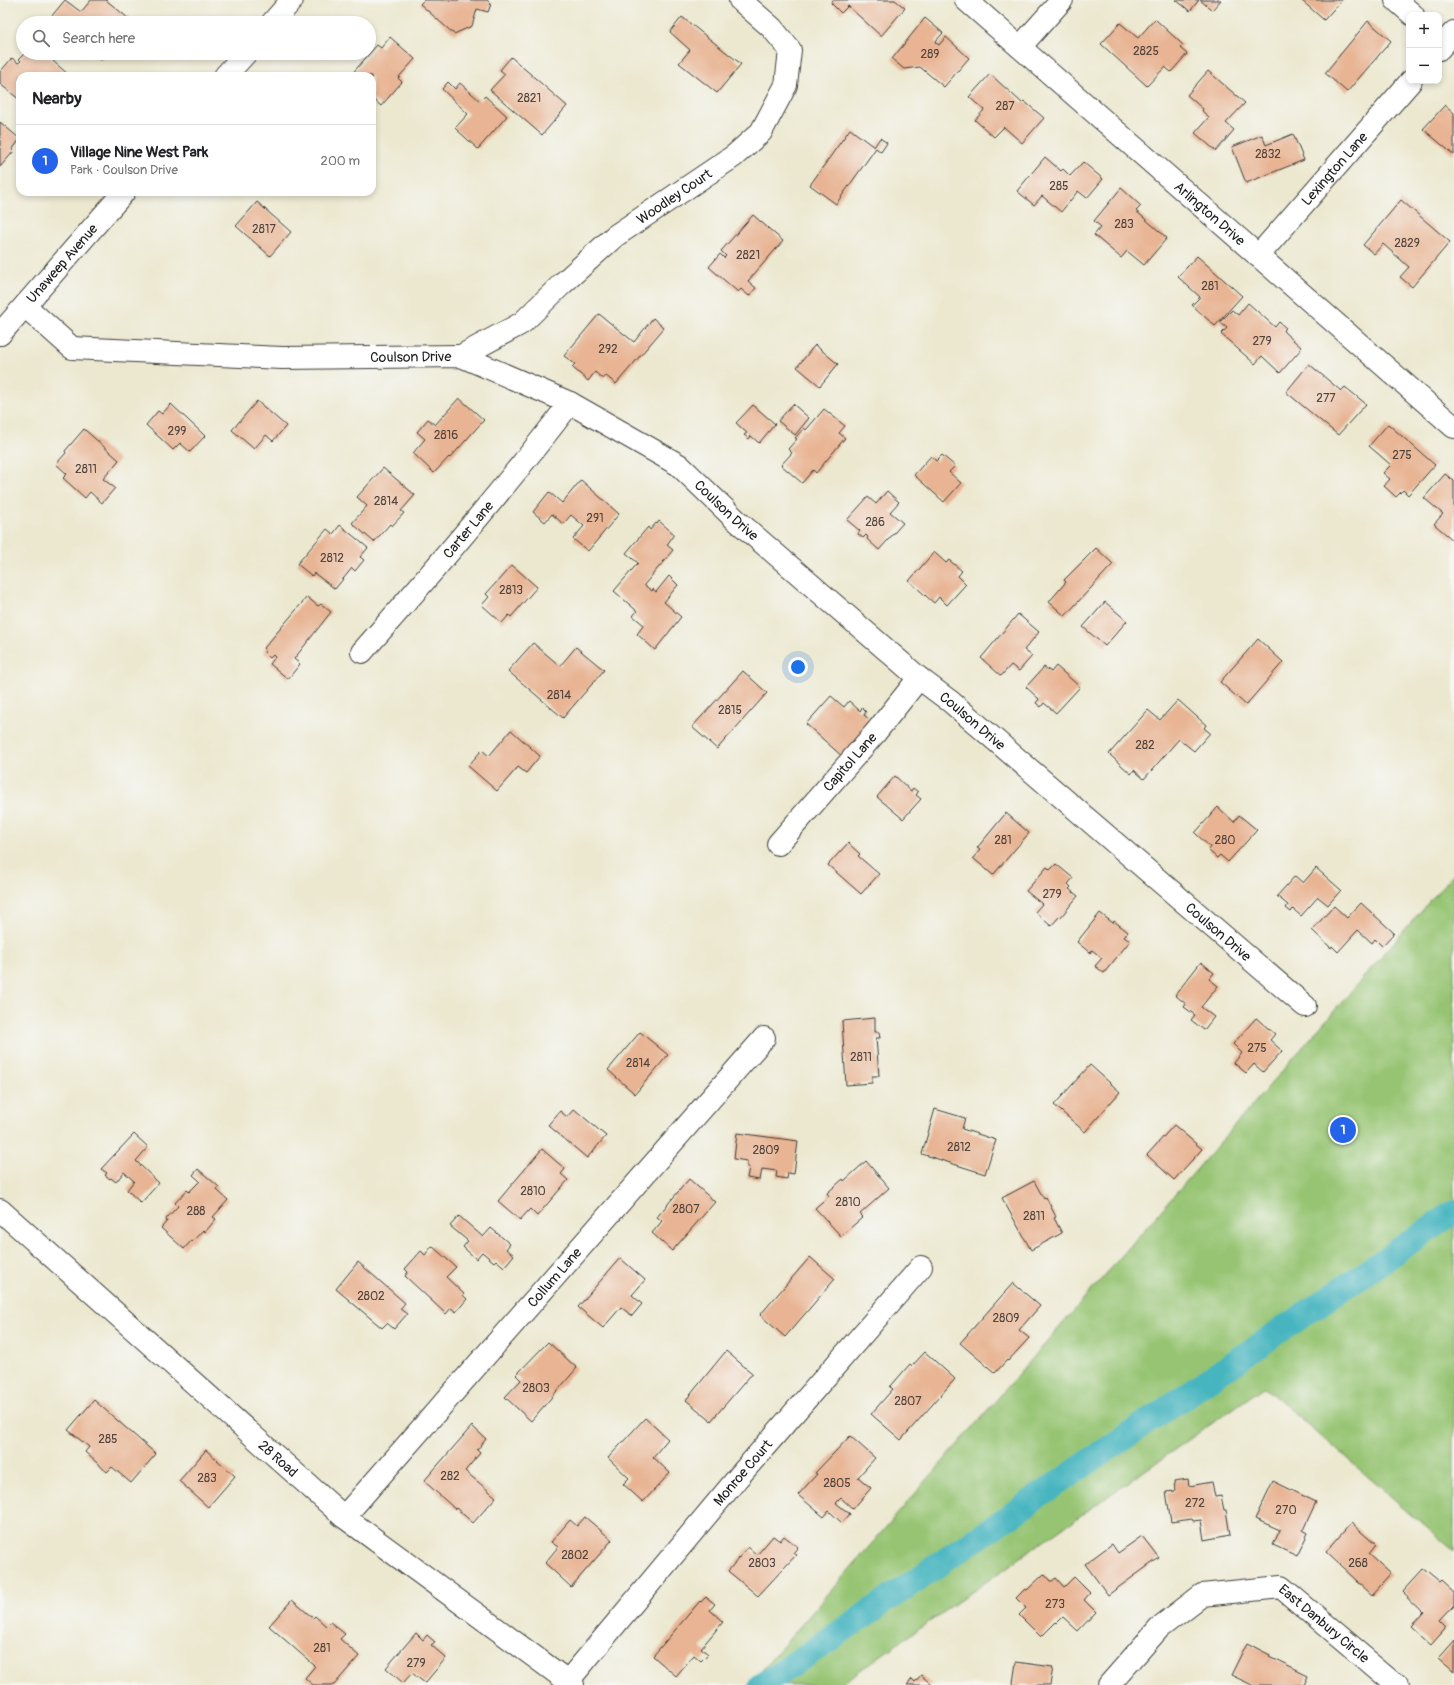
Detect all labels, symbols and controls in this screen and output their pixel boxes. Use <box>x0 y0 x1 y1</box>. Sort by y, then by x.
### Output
map controls <box>1406 12 1442 84</box>
button: + <box>1406 12 1442 48</box>
search box <box>16 16 376 60</box>
icon: search <box>30 27 52 49</box>
text: Search here <box>62 29 135 48</box>
house number: 2825 <box>1133 44 1159 59</box>
house number: 289 <box>921 47 939 62</box>
button: − <box>1406 48 1442 84</box>
text: Nearby <box>32 88 81 109</box>
house number: 2821 <box>517 91 541 106</box>
house number: 287 <box>995 99 1015 114</box>
street label: Lexington Lane <box>1298 129 1371 209</box>
text: Village Nine West Park <box>70 143 208 162</box>
house number: 2832 <box>1255 147 1281 162</box>
text: 1 <box>42 153 48 169</box>
text: 200 m <box>321 153 360 169</box>
text: Park · Coulson Drive <box>70 162 178 178</box>
street label: Woodley Court <box>634 165 716 228</box>
street label: Arlington Drive <box>1171 178 1249 249</box>
house number: 285 <box>1049 179 1069 194</box>
house number: 283 <box>1114 217 1134 232</box>
street label: Unaweep Avenue <box>23 220 101 307</box>
house number: 2817 <box>252 222 277 237</box>
house number: 2829 <box>1394 236 1420 251</box>
house number: 2821 <box>736 248 760 263</box>
house number: 281 <box>1201 279 1219 294</box>
house number: 279 <box>1252 334 1272 349</box>
house number: 292 <box>598 342 618 357</box>
street label: Coulson Drive <box>370 348 451 366</box>
house number: 277 <box>1316 391 1336 406</box>
house number: 299 <box>167 424 187 439</box>
house number: 2816 <box>434 428 458 443</box>
house number: 275 <box>1392 448 1412 463</box>
house number: 2811 <box>75 462 97 477</box>
street label: Coulson Drive <box>691 477 762 544</box>
house number: 2814 <box>374 494 398 509</box>
street label: Carter Lane <box>440 498 497 562</box>
house number: 291 <box>586 511 604 526</box>
house number: 286 <box>865 515 885 530</box>
house number: 2812 <box>320 551 344 566</box>
house number: 2813 <box>499 583 523 598</box>
your location <box>788 657 808 677</box>
house number: 2814 <box>547 688 571 703</box>
street label: Coulson Drive <box>936 688 1009 754</box>
house number: 2815 <box>718 703 742 718</box>
street label: Capitol Lane <box>820 729 881 795</box>
house number: 282 <box>1135 738 1155 753</box>
house number: 281 <box>994 833 1012 848</box>
house number: 280 <box>1215 833 1235 848</box>
house number: 279 <box>1042 887 1062 902</box>
street label: Coulson Drive <box>1182 899 1255 965</box>
house number: 275 <box>1247 1041 1267 1056</box>
house number: 2811 <box>850 1050 872 1065</box>
house number: 2814 <box>626 1056 650 1071</box>
pin: 1 <box>1330 1115 1356 1145</box>
house number: 2812 <box>947 1140 971 1155</box>
house number: 2809 <box>752 1143 780 1158</box>
house number: 2810 <box>520 1184 546 1199</box>
house number: 2810 <box>835 1195 861 1210</box>
house number: 2807 <box>672 1202 700 1217</box>
house number: 288 <box>187 1204 205 1219</box>
house number: 2811 <box>1023 1209 1045 1224</box>
street label: Collum Lane <box>524 1244 585 1311</box>
house number: 2802 <box>357 1289 385 1304</box>
house number: 2809 <box>992 1311 1020 1326</box>
house number: 2803 <box>522 1381 550 1396</box>
house number: 2807 <box>894 1394 922 1409</box>
house number: 285 <box>98 1432 118 1447</box>
street label: Monroe Court <box>710 1436 776 1509</box>
street label: 28 Road <box>255 1437 301 1481</box>
house number: 282 <box>440 1469 460 1484</box>
house number: 283 <box>197 1471 217 1486</box>
house number: 2805 <box>823 1476 851 1491</box>
house number: 272 <box>1185 1496 1205 1511</box>
house number: 270 <box>1275 1503 1297 1518</box>
house number: 2802 <box>561 1548 589 1563</box>
house number: 2803 <box>748 1556 776 1571</box>
house number: 268 <box>1348 1556 1368 1571</box>
street label: East Danbury Circle <box>1275 1581 1373 1667</box>
house number: 273 <box>1045 1597 1065 1612</box>
house number: 281 <box>313 1641 331 1656</box>
house number: 279 <box>406 1656 426 1671</box>

